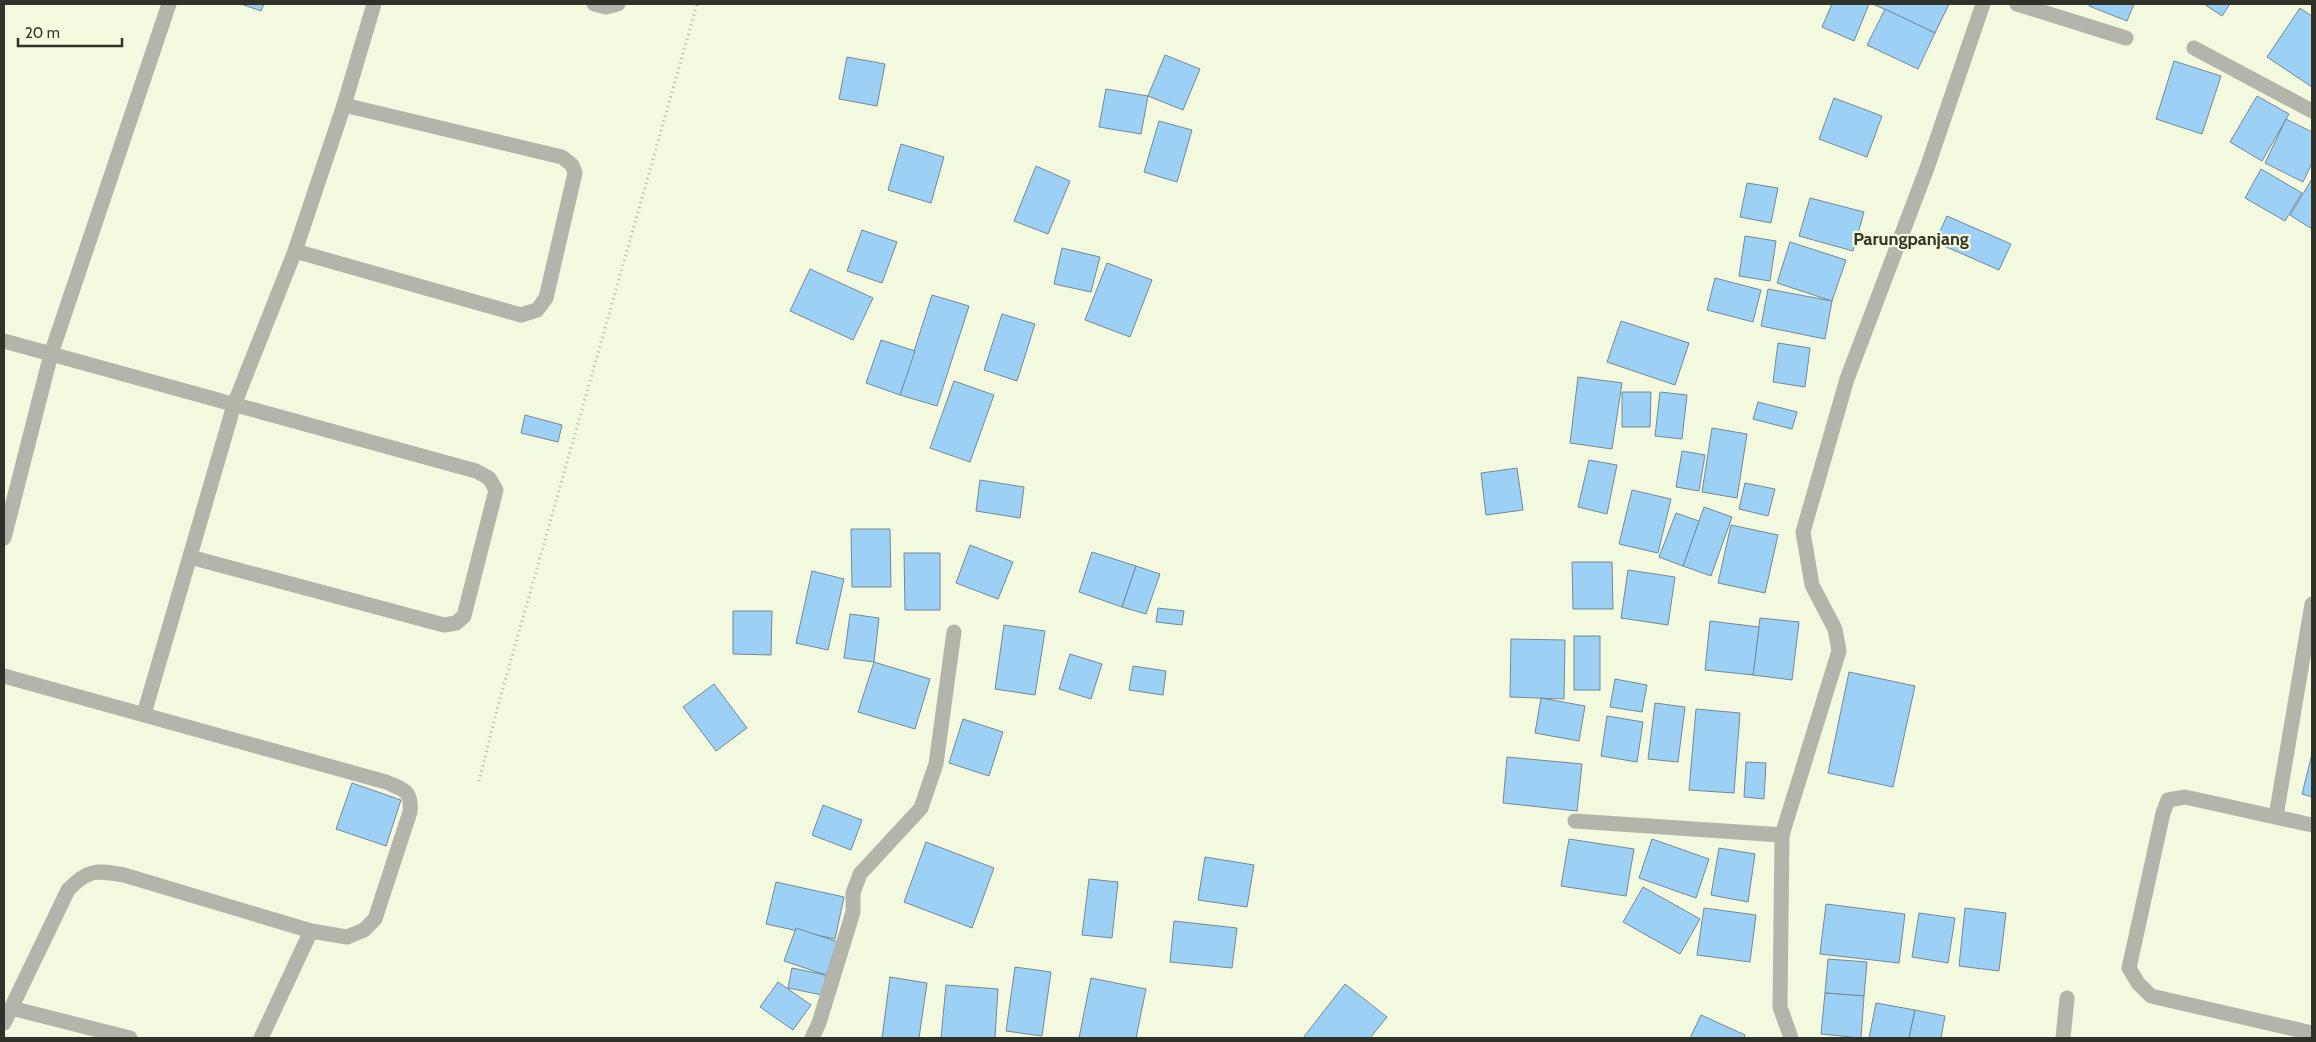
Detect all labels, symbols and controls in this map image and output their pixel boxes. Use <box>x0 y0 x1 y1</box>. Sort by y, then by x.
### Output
scale bar <box>18 15 121 47</box>
text: 20 m <box>25 24 60 42</box>
district label: Parungpanjang <box>1853 228 1969 250</box>

